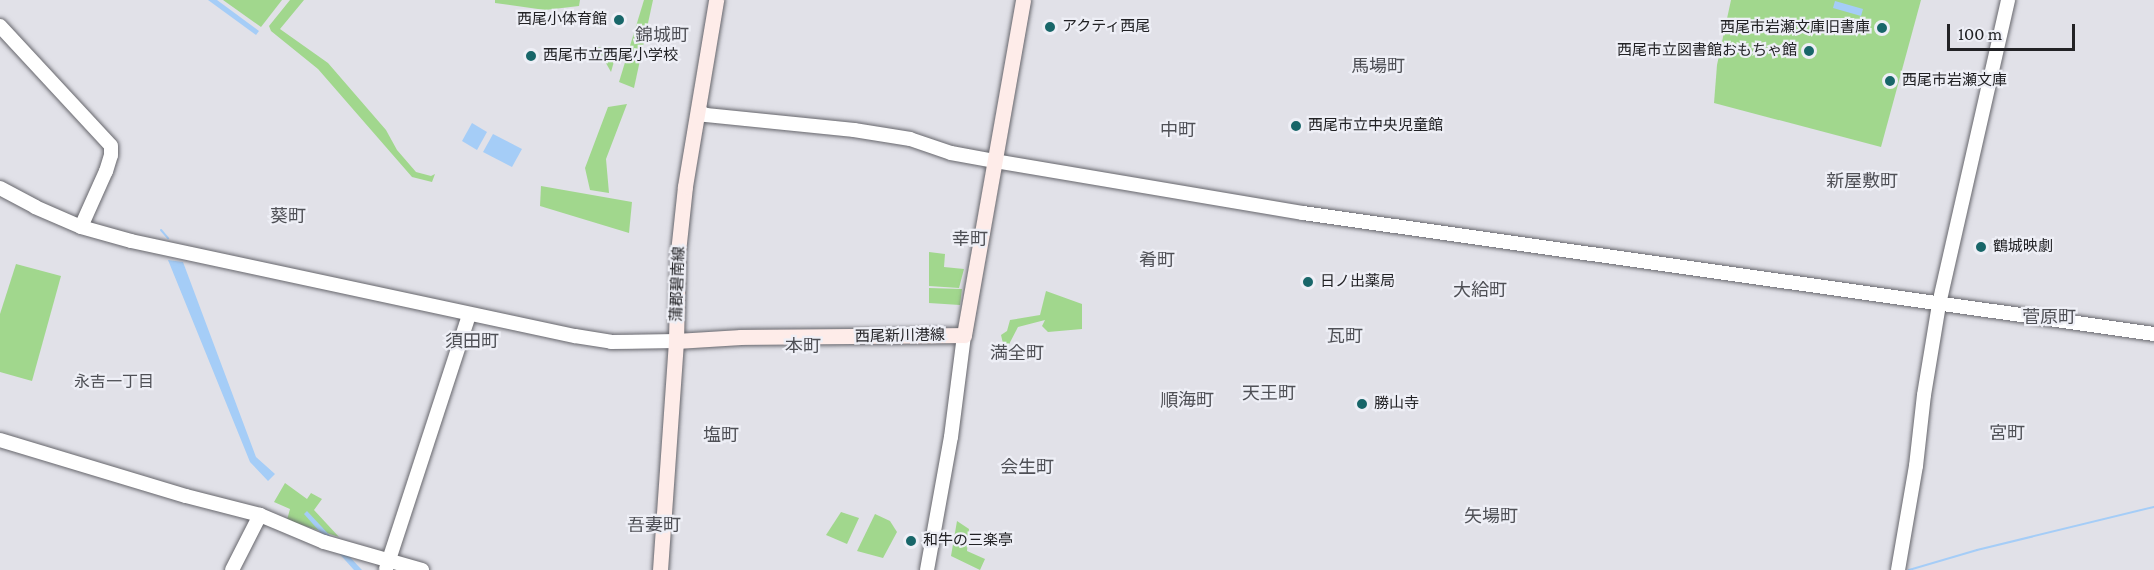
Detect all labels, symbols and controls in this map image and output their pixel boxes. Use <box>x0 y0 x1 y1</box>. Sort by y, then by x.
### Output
place label: 西尾小体育館 <box>517 11 607 29</box>
scale bar <box>1950 12 2078 50</box>
marker: 西尾小体育館 <box>612 13 626 27</box>
place label: アクティ西尾 <box>1062 18 1152 36</box>
place label: 西尾市岩瀬文庫旧書庫 <box>1720 19 1870 37</box>
marker: アクティ西尾 <box>1043 20 1057 34</box>
marker: 西尾市岩瀬文庫旧書庫 <box>1875 21 1889 35</box>
district label: 錦城町 <box>635 24 689 46</box>
text: 100 m <box>1958 24 2002 44</box>
place label: 西尾市立図書館おもちゃ館 <box>1617 42 1797 60</box>
marker: 西尾市立図書館おもちゃ館 <box>1802 44 1816 58</box>
place label: 西尾市立西尾小学校 <box>543 47 678 65</box>
marker: 西尾市立西尾小学校 <box>524 49 538 63</box>
district label: 馬場町 <box>1351 55 1405 77</box>
place label: 西尾市岩瀬文庫 <box>1902 72 2007 90</box>
marker: 西尾市岩瀬文庫 <box>1883 74 1897 88</box>
place label: 西尾市立中央児童館 <box>1308 117 1443 135</box>
district label: 中町 <box>1160 119 1196 141</box>
marker: 西尾市立中央児童館 <box>1289 119 1303 133</box>
district label: 新屋敷町 <box>1826 170 1898 192</box>
district label: 葵町 <box>270 205 306 227</box>
district label: 幸町 <box>952 228 988 250</box>
place label: 鶴城映劇 <box>1993 238 2053 256</box>
marker: 鶴城映劇 <box>1974 240 1988 254</box>
street label: 蒲郡碧南線 <box>668 246 688 322</box>
district label: 肴町 <box>1139 249 1175 271</box>
place label: 日ノ出薬局 <box>1320 273 1395 291</box>
marker: 日ノ出薬局 <box>1301 275 1315 289</box>
district label: 大給町 <box>1453 279 1507 301</box>
district label: 菅原町 <box>2022 306 2076 328</box>
district label: 瓦町 <box>1327 325 1363 347</box>
street label: 西尾新川港線 <box>855 326 945 346</box>
district label: 須田町 <box>445 330 499 352</box>
district label: 本町 <box>785 335 821 357</box>
district label: 満全町 <box>990 342 1044 364</box>
district label: 永吉一丁目 <box>74 372 154 392</box>
district label: 天王町 <box>1242 382 1296 404</box>
district label: 順海町 <box>1160 389 1214 411</box>
place label: 勝山寺 <box>1374 395 1419 413</box>
marker: 勝山寺 <box>1355 397 1369 411</box>
district label: 宮町 <box>1989 422 2025 444</box>
district label: 塩町 <box>703 424 739 446</box>
district label: 会生町 <box>1000 456 1054 478</box>
district label: 矢場町 <box>1464 505 1518 527</box>
district label: 吾妻町 <box>627 514 681 536</box>
place label: 和牛の三楽亭 <box>923 532 1013 550</box>
marker: 和牛の三楽亭 <box>904 534 918 548</box>

